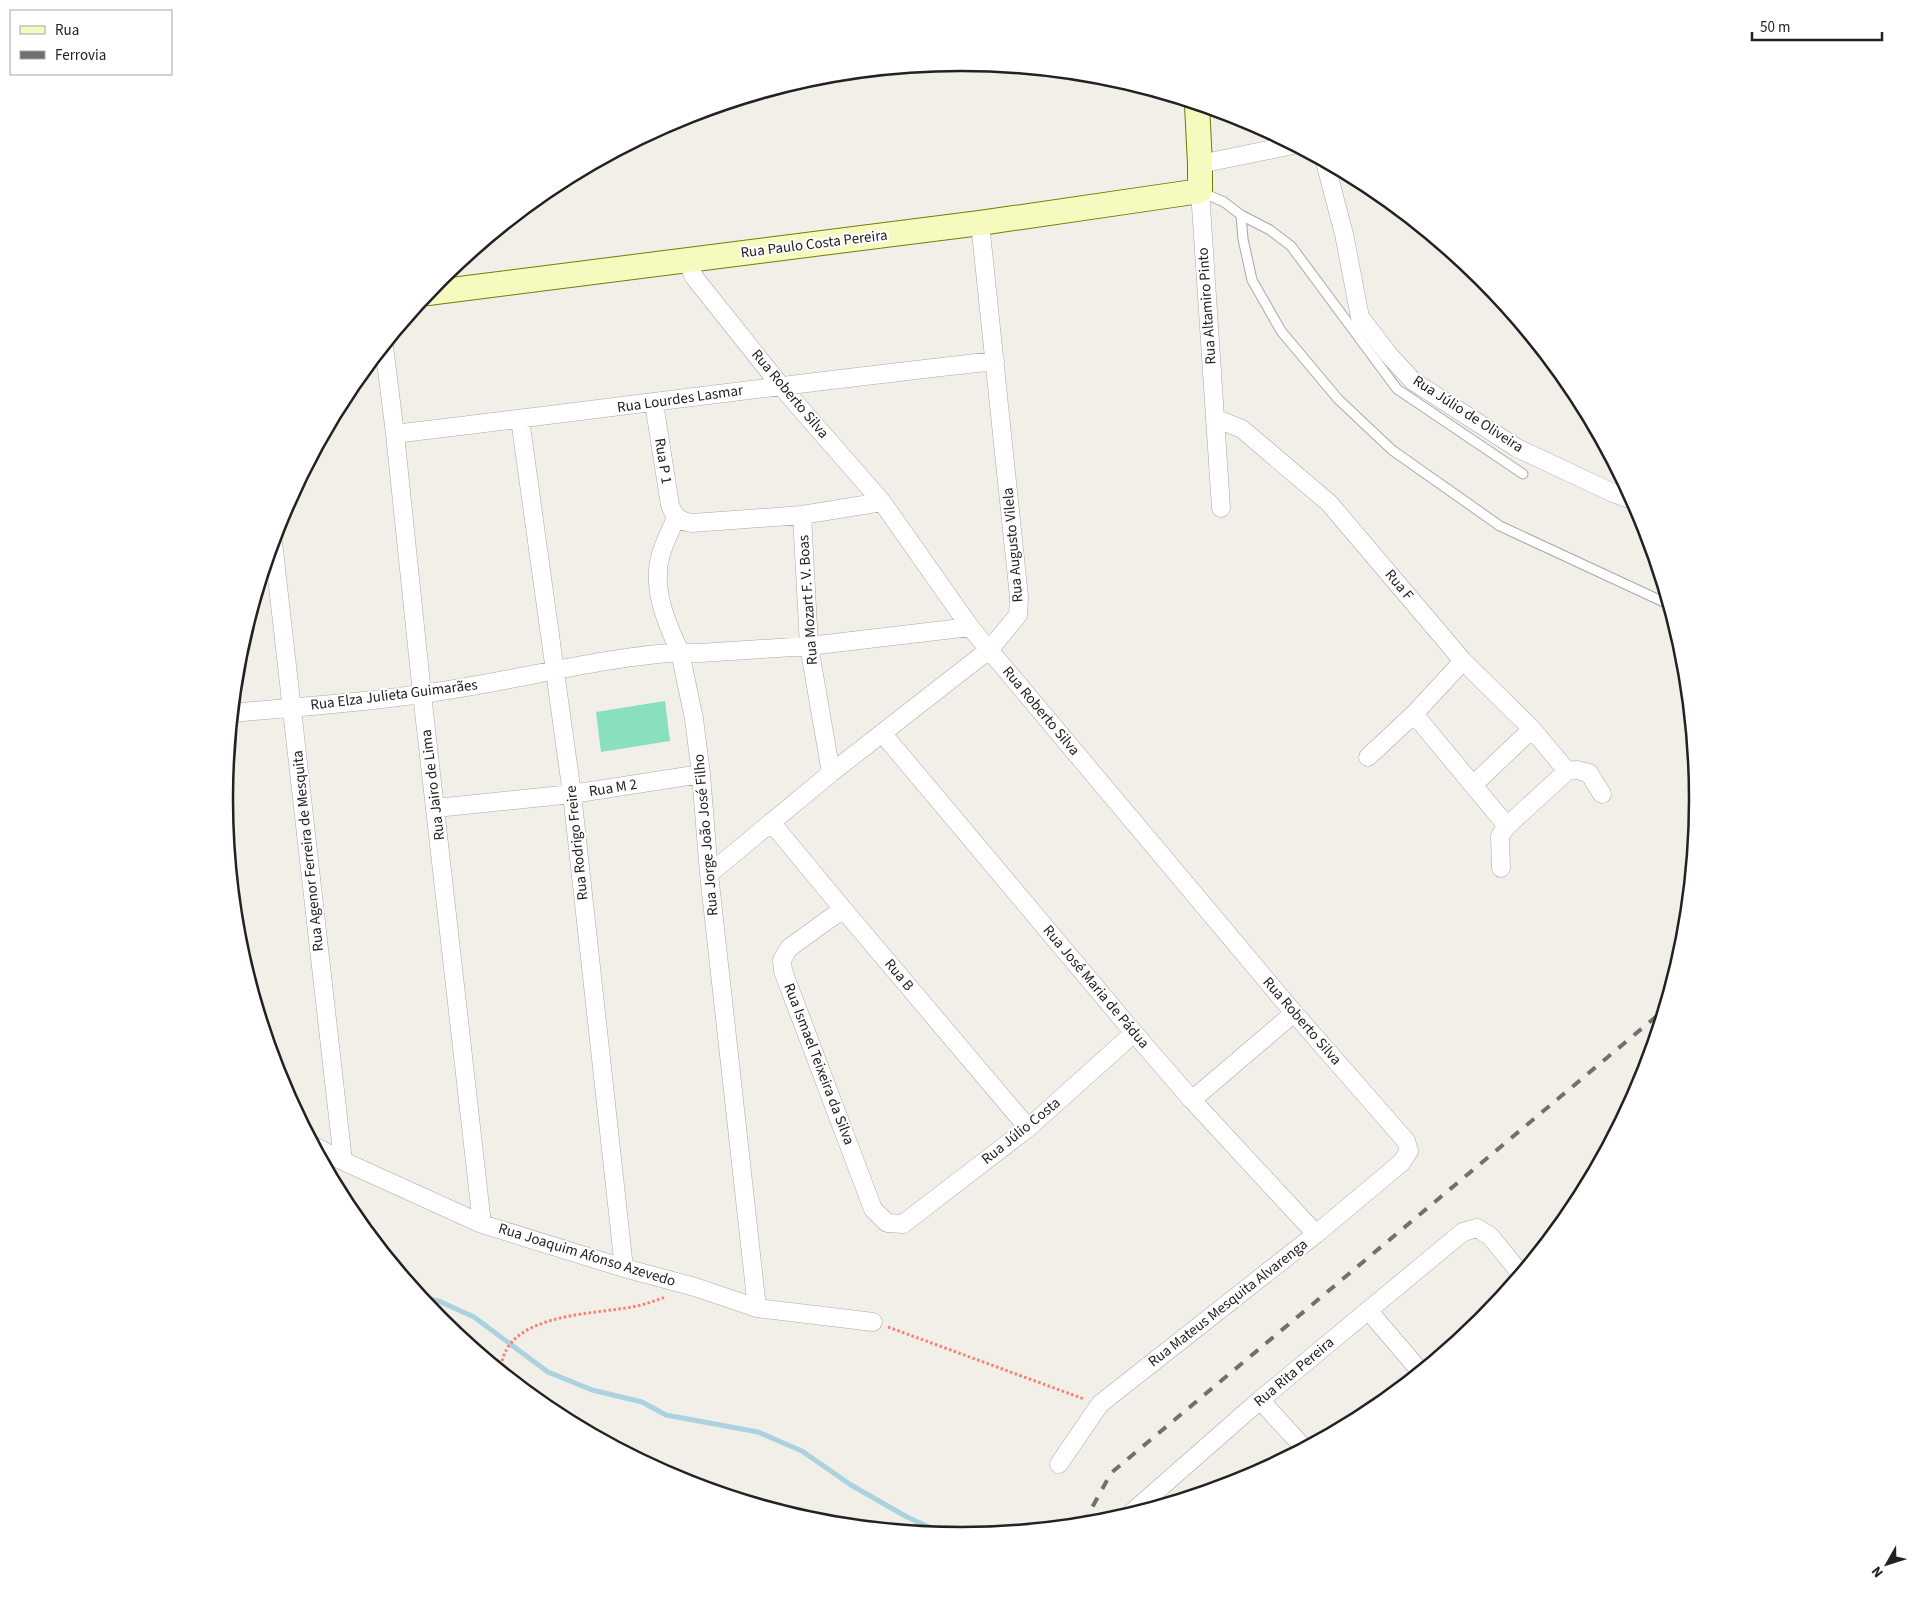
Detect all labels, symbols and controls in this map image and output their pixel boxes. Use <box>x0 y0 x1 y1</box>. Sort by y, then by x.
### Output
legend <box>10 10 172 75</box>
scale bar <box>1752 10 1882 42</box>
text: 50 m <box>1760 17 1790 38</box>
text: Rua <box>55 20 79 41</box>
text: Ferrovia <box>55 45 106 66</box>
street label: Rua Paulo Costa Pereira <box>739 225 889 263</box>
street label: Rua Altamiro Pinto <box>1192 247 1222 365</box>
street label: Rua Roberto Silva <box>746 345 834 443</box>
street label: Rua Júlio de Oliveira <box>1409 370 1527 458</box>
street label: Rua Lourdes Lasmar <box>616 380 745 418</box>
street label: Rua P 1 <box>649 437 677 485</box>
street label: Rua Augusto Vilela <box>998 487 1028 603</box>
street label: Rua Mozart F. V. Boas <box>793 534 823 666</box>
street label: Rua F <box>1380 565 1419 605</box>
street label: Rua Roberto Silva <box>997 662 1085 760</box>
street label: Rua Elza Julieta Guimarães <box>309 674 479 716</box>
street label: Rua Jairo de Lima <box>416 728 450 842</box>
street label: Rua Agenor Ferreira de Mesquita <box>287 749 329 953</box>
street label: Rua Jorge João José Filho <box>688 753 724 917</box>
street label: Rua M 2 <box>587 774 639 802</box>
street label: Rua Rodrigo Freire <box>561 785 593 901</box>
street label: Rua José Maria de Pádua <box>1038 921 1154 1053</box>
street label: Rua B <box>879 954 919 996</box>
street label: Rua Roberto Silva <box>1258 972 1346 1070</box>
street label: Rua Ismael Teixeira da Silva <box>778 980 860 1148</box>
street label: Rua Júlio Costa <box>977 1093 1065 1169</box>
street label: Rua Joaquim Afonso Azevedo <box>496 1218 678 1292</box>
street label: Rua Mateus Mesquita Alvarenga <box>1144 1234 1312 1372</box>
street label: Rua Rita Pereira <box>1249 1332 1339 1412</box>
north arrow <box>1862 1539 1912 1589</box>
text: N <box>1867 1562 1888 1581</box>

